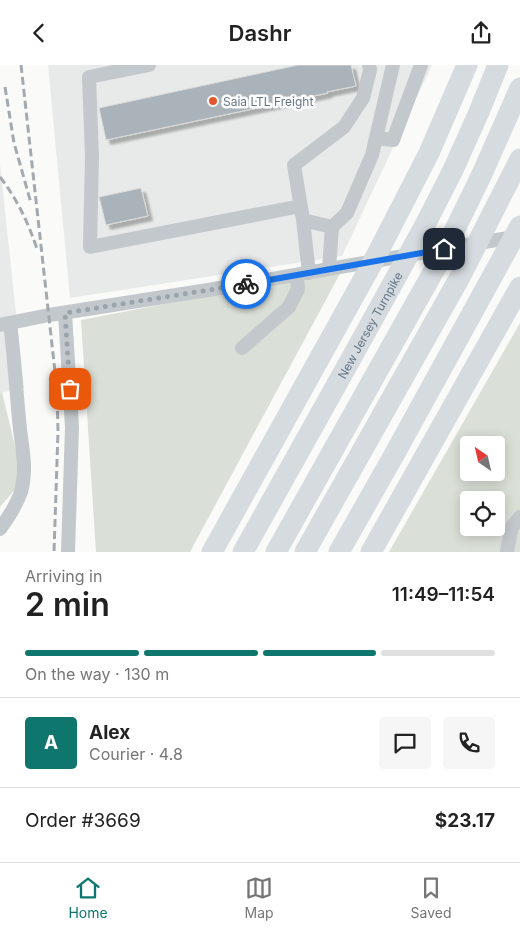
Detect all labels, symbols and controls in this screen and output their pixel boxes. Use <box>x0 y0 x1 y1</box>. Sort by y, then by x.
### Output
icon: back <box>25 19 53 47</box>
icon: share <box>467 19 495 47</box>
text: Dashr <box>229 20 291 46</box>
place label: Saia LTL Freight <box>223 94 313 109</box>
marker: Saia LTL Freight <box>207 95 219 107</box>
pin <box>423 228 465 270</box>
icon: home <box>430 235 458 263</box>
courier <box>221 259 271 309</box>
street label: New Jersey Turnpike <box>334 269 405 381</box>
icon: bike <box>232 270 260 298</box>
pin <box>49 368 91 410</box>
icon: bag <box>56 375 84 403</box>
north arrow <box>460 436 505 481</box>
map controls <box>460 436 505 536</box>
button: locate <box>460 491 505 536</box>
text: Arriving in <box>25 566 102 586</box>
text: 11:49–11:54 <box>392 583 495 606</box>
text: 2 min <box>25 585 110 624</box>
text: On the way · 130 m <box>25 664 169 684</box>
button: chat <box>379 717 431 769</box>
button: phone <box>443 717 495 769</box>
text: Alex <box>89 721 130 744</box>
text: A <box>44 731 58 754</box>
text: Courier · 4.8 <box>89 744 183 764</box>
text: Order #3669 <box>25 809 141 832</box>
text: $23.17 <box>435 809 495 832</box>
tab: Home <box>68 874 108 921</box>
tab: Map <box>245 874 274 921</box>
tab: Saved <box>411 874 452 921</box>

